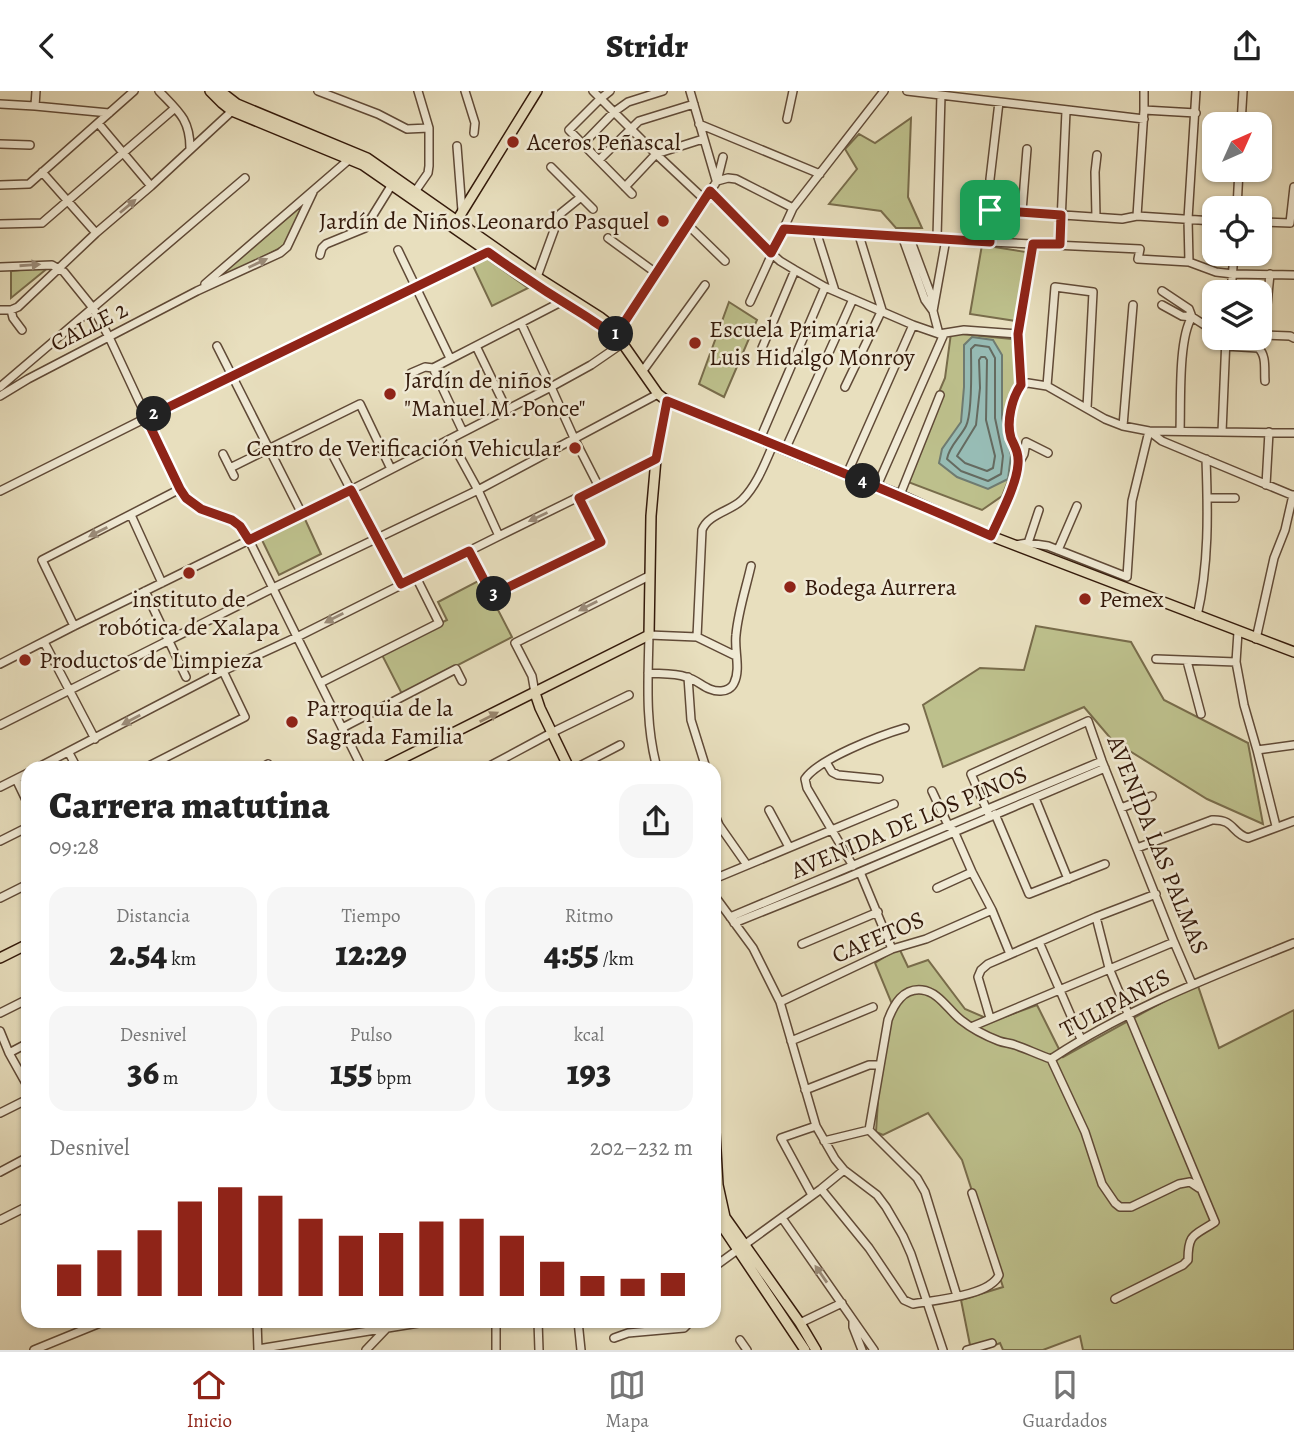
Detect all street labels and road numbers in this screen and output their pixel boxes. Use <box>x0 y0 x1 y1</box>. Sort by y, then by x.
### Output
street label: CALLE 2 <box>45 293 133 359</box>
street label: AVENIDA LAS PALMAS <box>1099 730 1217 959</box>
street label: AVENIDA DE LOS PINOS <box>785 758 1032 887</box>
street label: CAFETOS <box>827 903 929 971</box>
street label: TULIPANES <box>1054 961 1176 1045</box>

